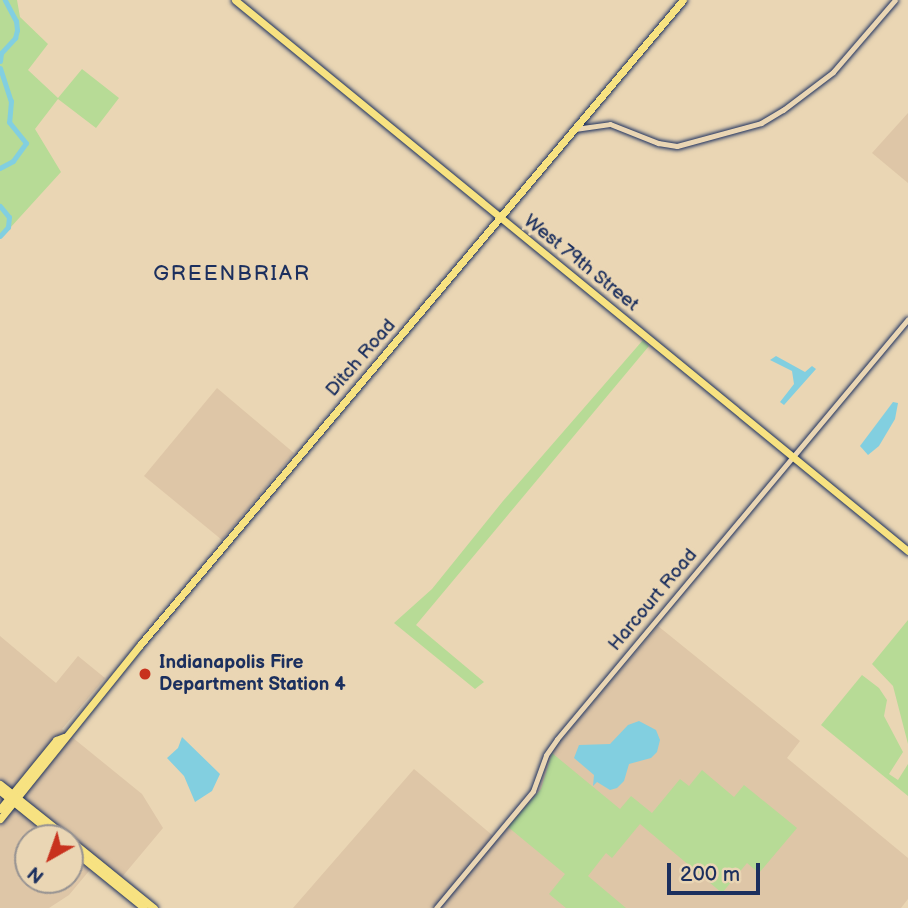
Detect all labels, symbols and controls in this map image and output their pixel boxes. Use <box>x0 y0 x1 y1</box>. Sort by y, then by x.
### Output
street label: West 79th Street <box>519 210 643 316</box>
district label: GREENBRIAR <box>154 261 310 287</box>
street label: Ditch Road <box>321 315 401 401</box>
street label: Harcourt Road <box>604 544 702 656</box>
place label: Indianapolis Fire Department Station 4 <box>159 652 346 696</box>
marker: Indianapolis Fire Department Station 4 <box>137 666 153 682</box>
north arrow <box>14 824 84 894</box>
scale bar <box>670 848 763 892</box>
text: N <box>24 861 49 887</box>
text: 200 m <box>680 862 740 887</box>

